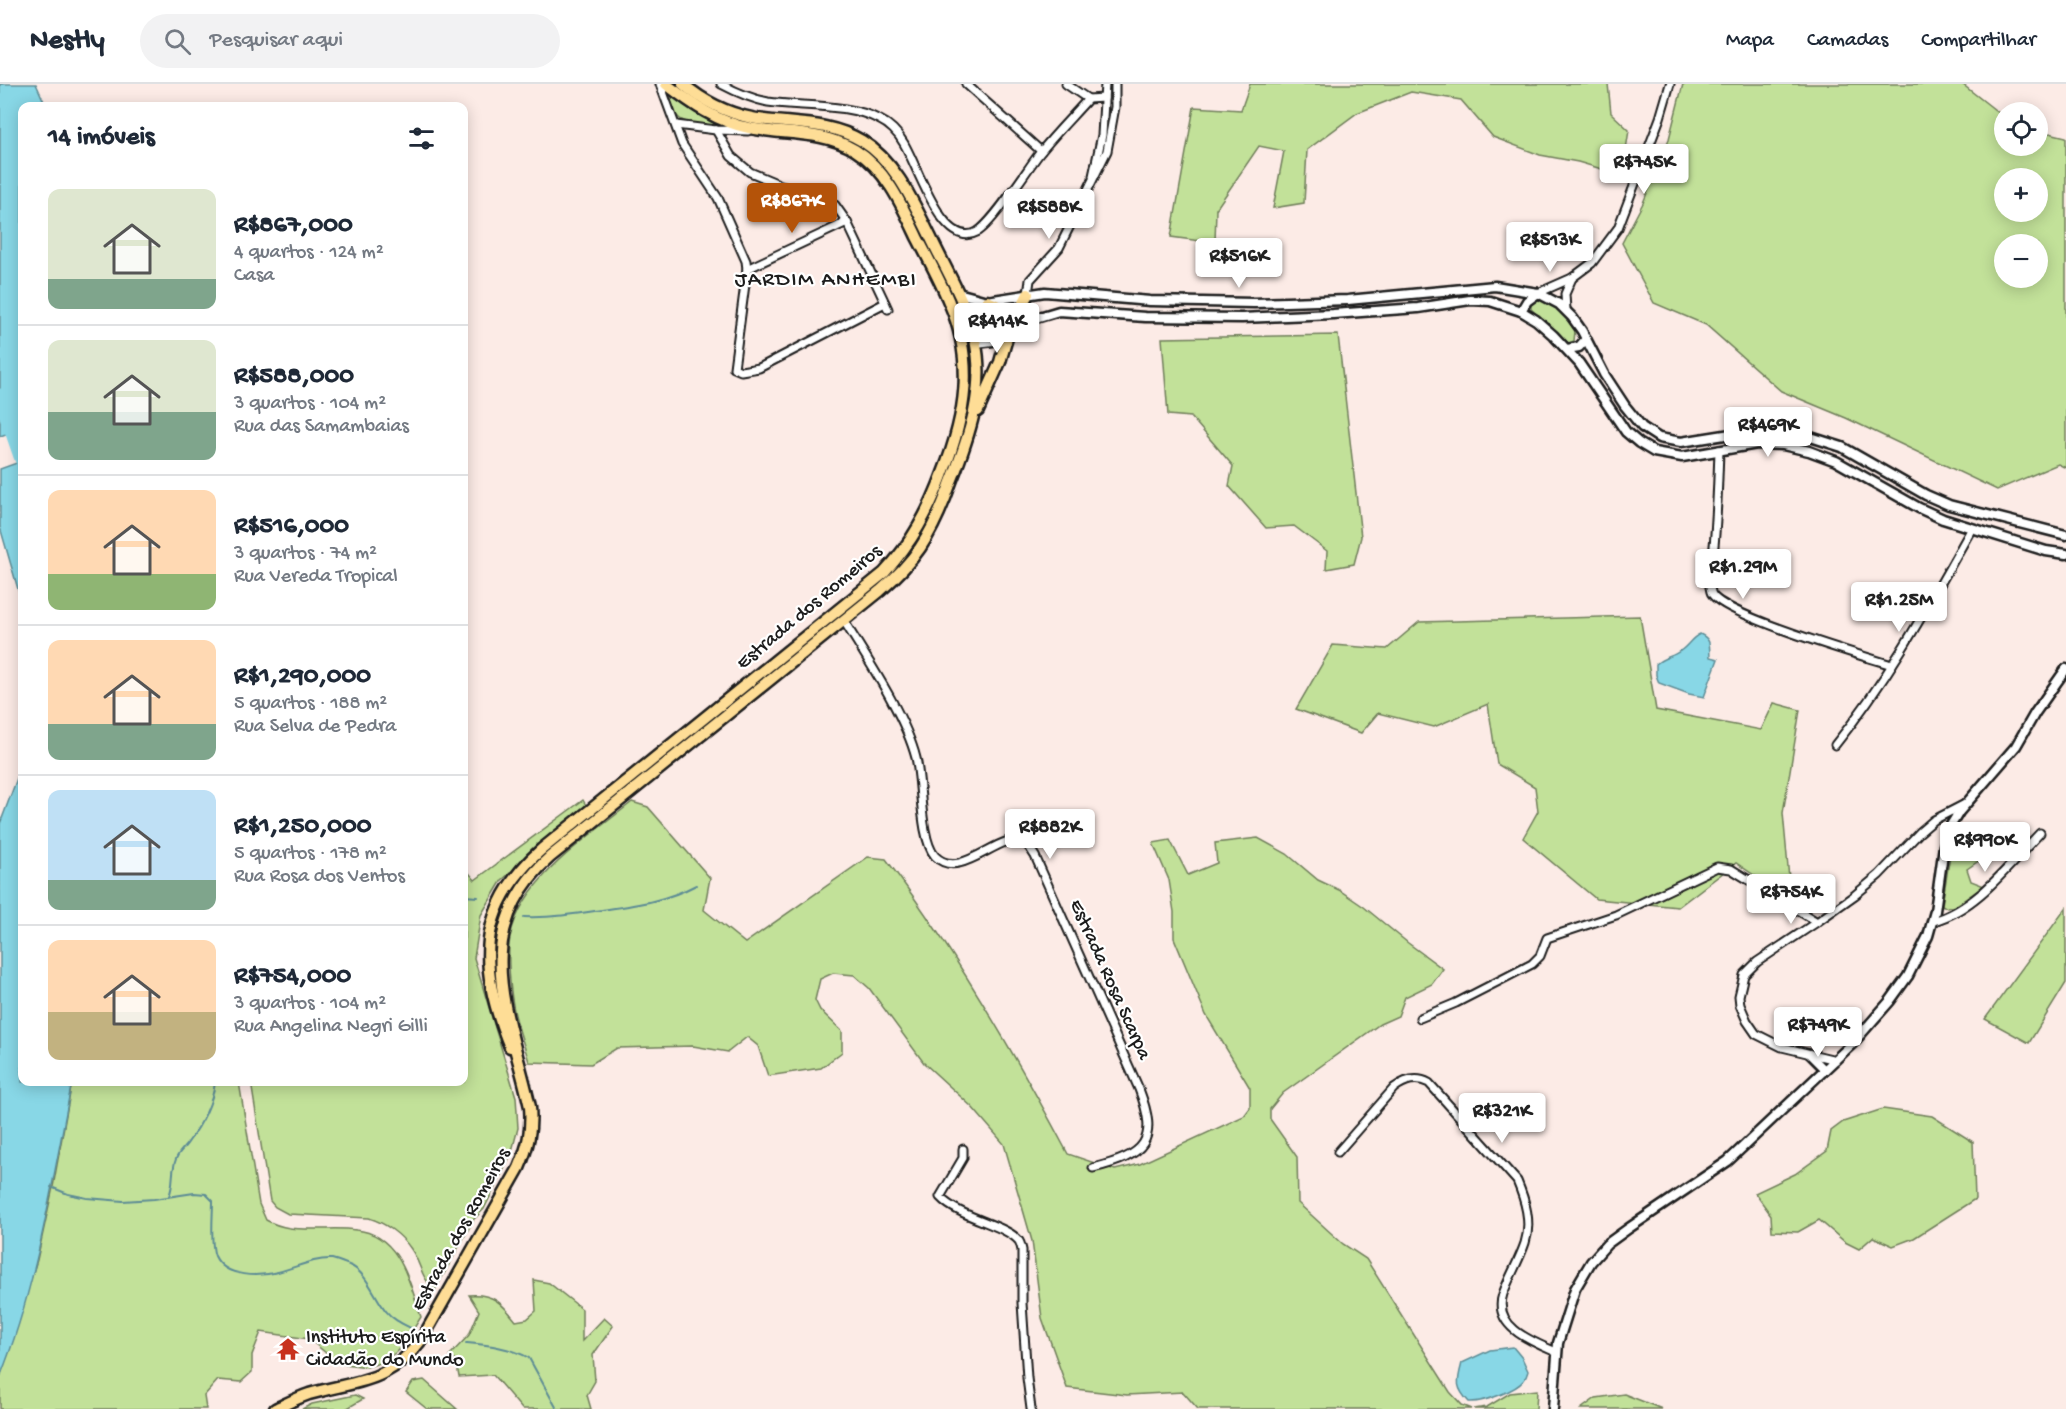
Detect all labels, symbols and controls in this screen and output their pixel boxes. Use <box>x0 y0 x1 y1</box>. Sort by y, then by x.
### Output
search box <box>140 14 560 68</box>
text: Nestly <box>30 25 104 58</box>
icon: search <box>161 25 194 58</box>
text: Pesquisar aqui <box>209 28 343 54</box>
text: Mapa <box>1726 29 1774 54</box>
text: Camadas <box>1807 29 1888 54</box>
text: Compartilhar <box>1921 29 2036 54</box>
map controls <box>1994 102 2048 288</box>
button: locate <box>1994 102 2048 156</box>
icon: filters <box>405 122 438 155</box>
text: 14 imóveis <box>48 123 155 154</box>
pin: R$745K <box>1595 144 1693 195</box>
text: R$745K <box>1614 152 1674 175</box>
button: + <box>1994 168 2048 222</box>
pin: R$867K <box>743 183 841 234</box>
pin: R$588K <box>1000 189 1098 240</box>
text: R$867K <box>761 191 823 214</box>
text: R$588K <box>1018 197 1080 220</box>
text: R$867,000 <box>234 211 353 242</box>
icon: home <box>96 213 168 285</box>
pin: R$513K <box>1501 222 1599 273</box>
text: R$513K <box>1520 230 1580 253</box>
button: − <box>1994 234 2048 288</box>
pin: R$516K <box>1190 238 1288 289</box>
text: 4 quartos · 124 m² <box>234 242 384 265</box>
text: R$516K <box>1209 246 1269 269</box>
text: Casa <box>234 265 274 288</box>
district label: JARDIM ANHEMBI <box>735 268 917 294</box>
pin: R$414K <box>948 303 1046 354</box>
text: R$414K <box>968 311 1026 334</box>
text: R$588,000 <box>234 362 354 393</box>
icon: home <box>96 364 168 436</box>
text: 3 quartos · 104 m² <box>234 393 386 416</box>
pin: R$469K <box>1719 407 1817 458</box>
text: R$469K <box>1738 415 1798 438</box>
text: Rua das Samambaias <box>234 416 409 439</box>
text: R$516,000 <box>234 512 349 543</box>
icon: home <box>96 514 168 586</box>
street label: Estrada dos Romeiros <box>733 540 888 675</box>
text: 3 quartos · 74 m² <box>234 543 377 566</box>
pin: R$1.29M <box>1688 549 1798 600</box>
text: R$1.29M <box>1709 557 1777 580</box>
text: Rua Vereda Tropical <box>234 566 398 589</box>
pin: R$1.25M <box>1844 582 1954 633</box>
text: R$1.25M <box>1865 590 1933 613</box>
text: R$1,290,000 <box>234 662 371 693</box>
icon: home <box>96 664 168 736</box>
text: 5 quartos · 188 m² <box>234 693 387 716</box>
text: Rua Selva de Pedra <box>234 716 396 739</box>
pin: R$882K <box>1001 809 1099 860</box>
text: R$1,250,000 <box>234 812 372 843</box>
icon: home <box>96 814 168 886</box>
text: R$882K <box>1019 817 1081 840</box>
pin: R$990K <box>1936 822 2034 873</box>
text: R$990K <box>1954 830 2016 853</box>
text: 5 quartos · 178 m² <box>234 843 387 866</box>
text: Rua Rosa dos Ventos <box>234 866 405 889</box>
pin: R$754K <box>1742 874 1840 925</box>
text: R$754K <box>1761 882 1821 905</box>
street label: Estrada Rosa Scarpa <box>1063 896 1155 1065</box>
text: R$754,000 <box>234 962 351 993</box>
icon: home <box>96 964 168 1036</box>
text: 3 quartos · 104 m² <box>234 993 386 1016</box>
pin: R$749K <box>1769 1007 1867 1058</box>
text: R$749K <box>1788 1015 1848 1038</box>
text: Rua Angelina Negri Gilli <box>234 1016 428 1039</box>
pin: R$321K <box>1453 1093 1551 1144</box>
text: R$321K <box>1473 1101 1531 1124</box>
street label: Estrada dos Romeiros <box>408 1144 517 1315</box>
place label: Instituto Espírita Cidadão do Mundo <box>306 1327 464 1373</box>
temple icon: Instituto Espírita Cidadão do Mundo <box>275 1336 301 1362</box>

